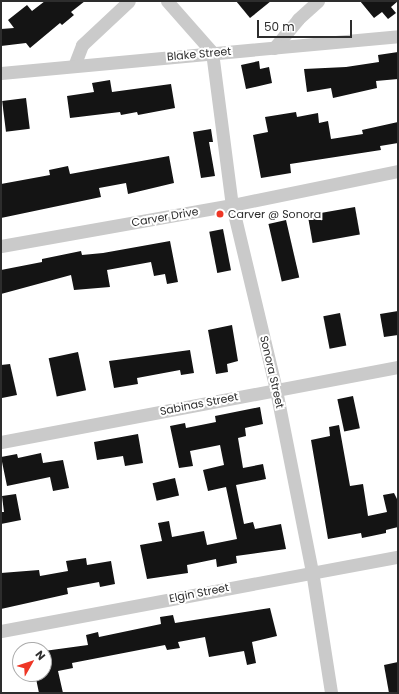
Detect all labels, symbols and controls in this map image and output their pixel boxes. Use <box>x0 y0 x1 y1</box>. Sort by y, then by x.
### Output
scale bar <box>259 12 354 38</box>
text: 50 m <box>264 18 295 35</box>
street label: Blake Street <box>166 45 232 63</box>
street label: Carver Drive <box>131 205 199 229</box>
place label: Carver @ Sonora <box>228 207 321 221</box>
marker: Carver @ Sonora <box>215 209 225 219</box>
street label: Sonora Street <box>257 334 287 410</box>
street label: Sabinas Street <box>159 390 239 418</box>
street label: Elgin Street <box>168 581 230 605</box>
north arrow <box>12 642 52 682</box>
text: N <box>32 647 49 663</box>

